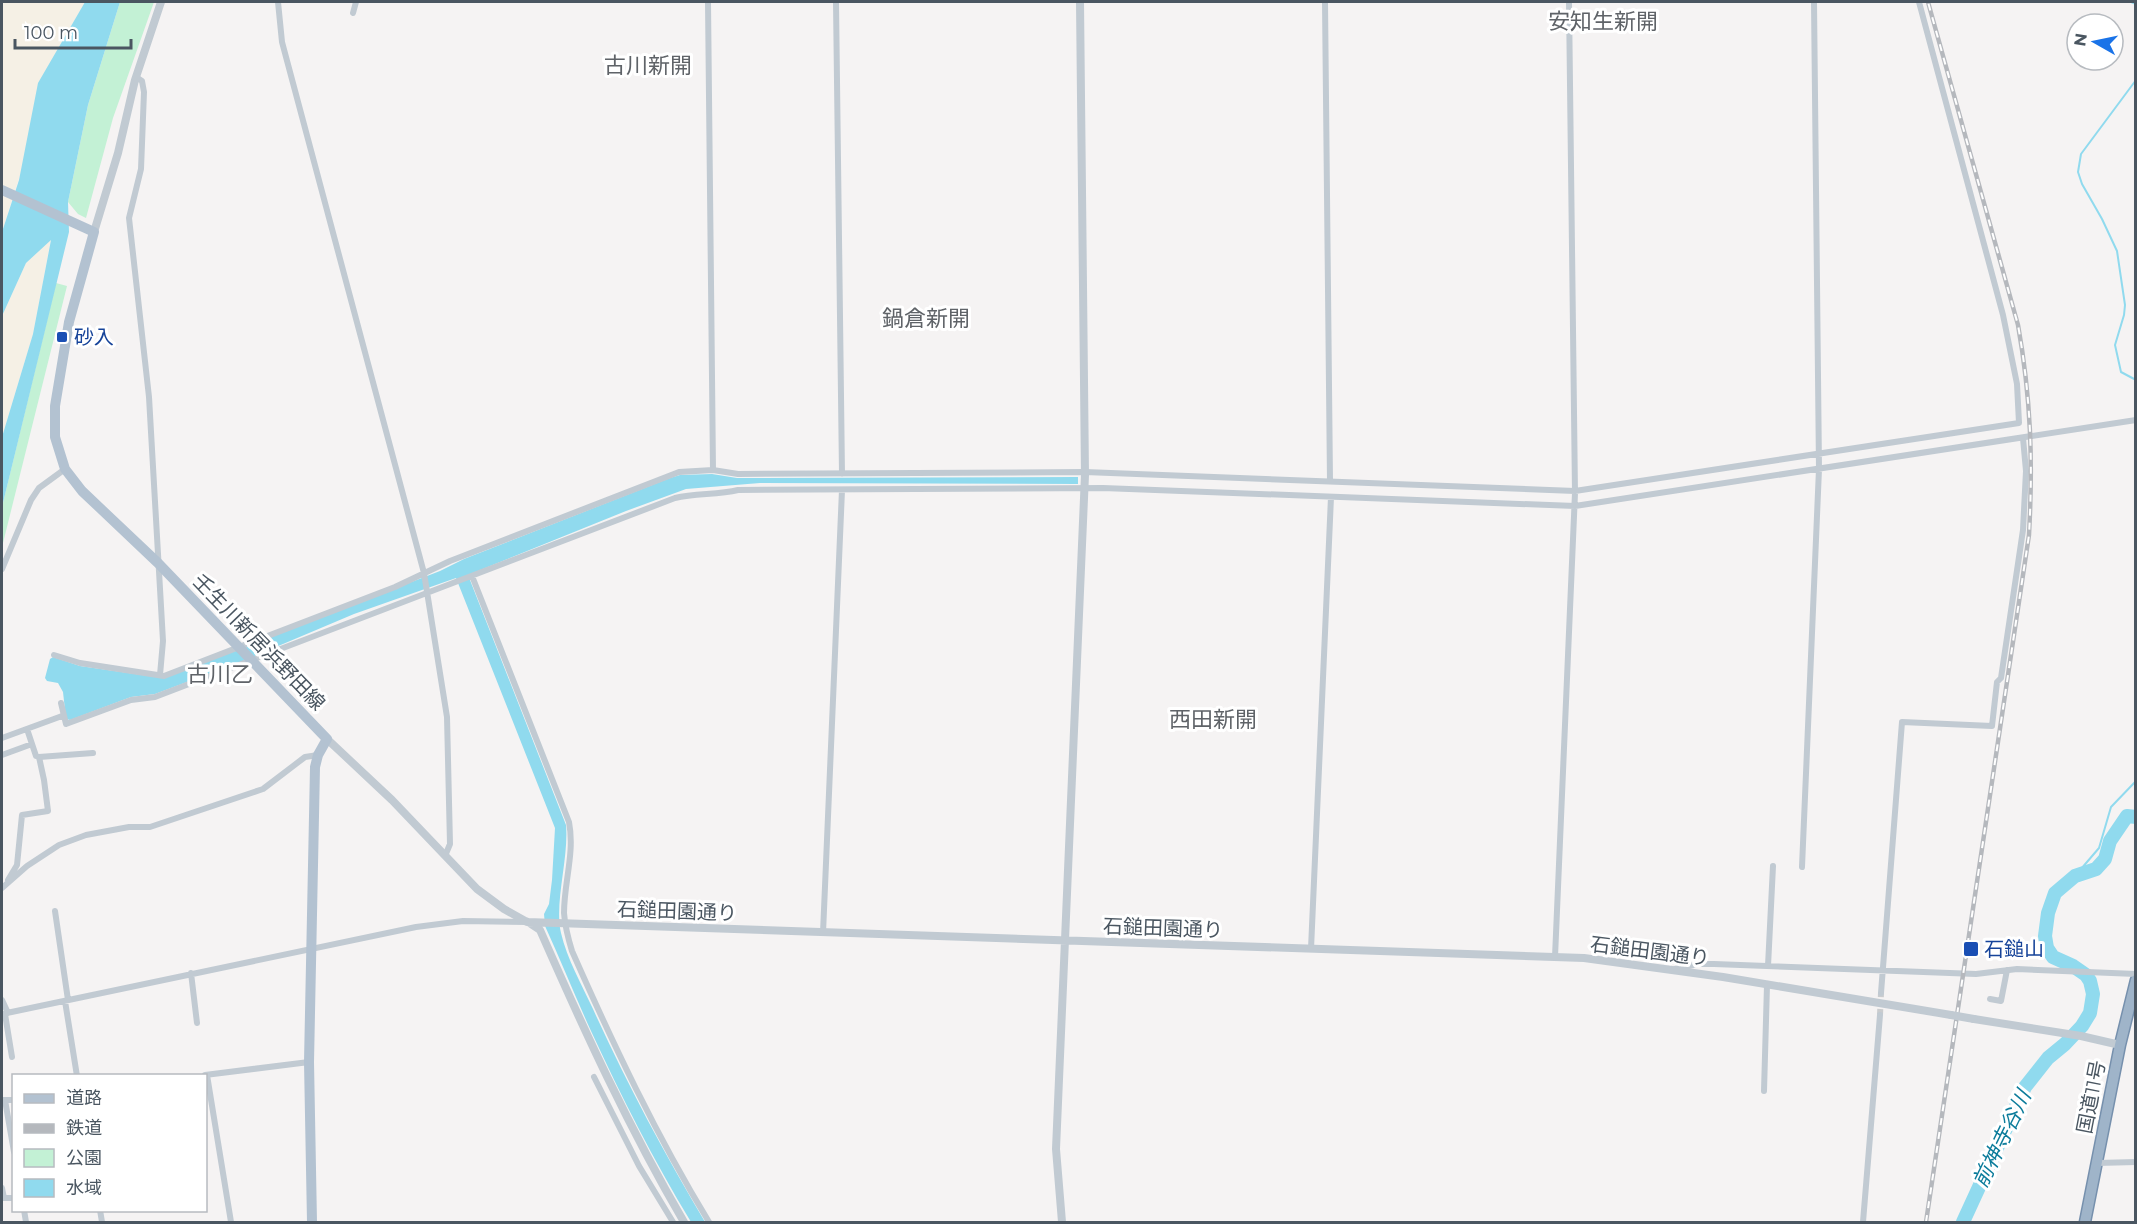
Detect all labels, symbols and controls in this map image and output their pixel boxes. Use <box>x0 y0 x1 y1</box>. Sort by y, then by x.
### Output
district label: 安知生新開 <box>1548 8 1658 35</box>
scale bar <box>15 12 130 50</box>
north arrow <box>2065 12 2125 72</box>
text: 100 m <box>24 22 78 44</box>
text: N <box>2070 32 2091 48</box>
district label: 古川新開 <box>604 52 692 79</box>
district label: 鍋倉新開 <box>882 305 970 332</box>
place label: 砂入 <box>74 325 114 349</box>
marker: 砂入 <box>55 330 69 344</box>
street label: 壬生川新居浜野田線 <box>188 569 330 715</box>
district label: 古川乙 <box>187 661 253 688</box>
district label: 西田新開 <box>1169 706 1257 733</box>
street label: 石鎚田園通り <box>617 897 737 925</box>
street label: 石鎚田園通り <box>1103 914 1223 942</box>
street label: 石鎚田園通り <box>1589 932 1711 970</box>
place label: 石鎚山 <box>1984 937 2044 961</box>
marker: 石鎚山 <box>1962 940 1980 958</box>
street label: 国道11号 <box>2072 1058 2110 1136</box>
legend <box>12 1074 207 1212</box>
water label: 前神寺谷川 <box>1967 1084 2037 1191</box>
text: 道路 <box>66 1087 102 1109</box>
text: 鉄道 <box>66 1117 102 1139</box>
text: 公園 <box>66 1147 102 1169</box>
text: 水域 <box>66 1177 102 1199</box>

